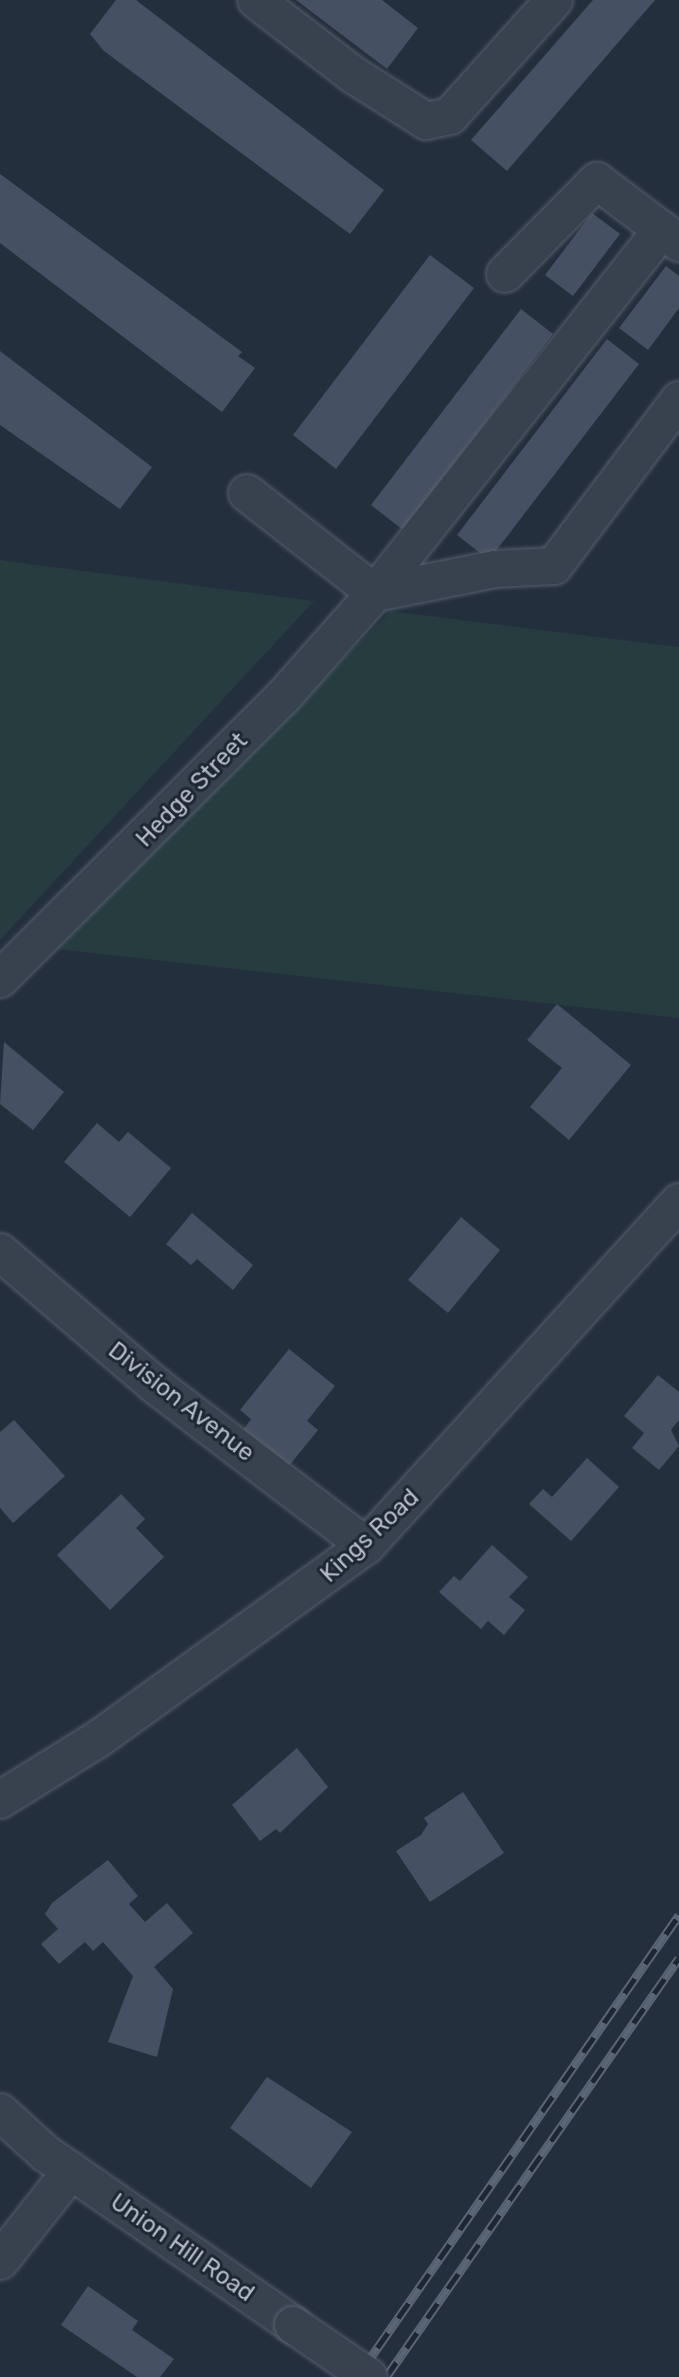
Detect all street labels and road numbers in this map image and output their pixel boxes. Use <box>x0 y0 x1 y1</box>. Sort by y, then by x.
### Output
street label: Hedge Street <box>130 727 254 853</box>
street label: Division Avenue <box>102 1336 260 1468</box>
street label: Kings Road <box>315 1483 425 1589</box>
street label: Union Hill Road <box>105 2188 259 2308</box>

